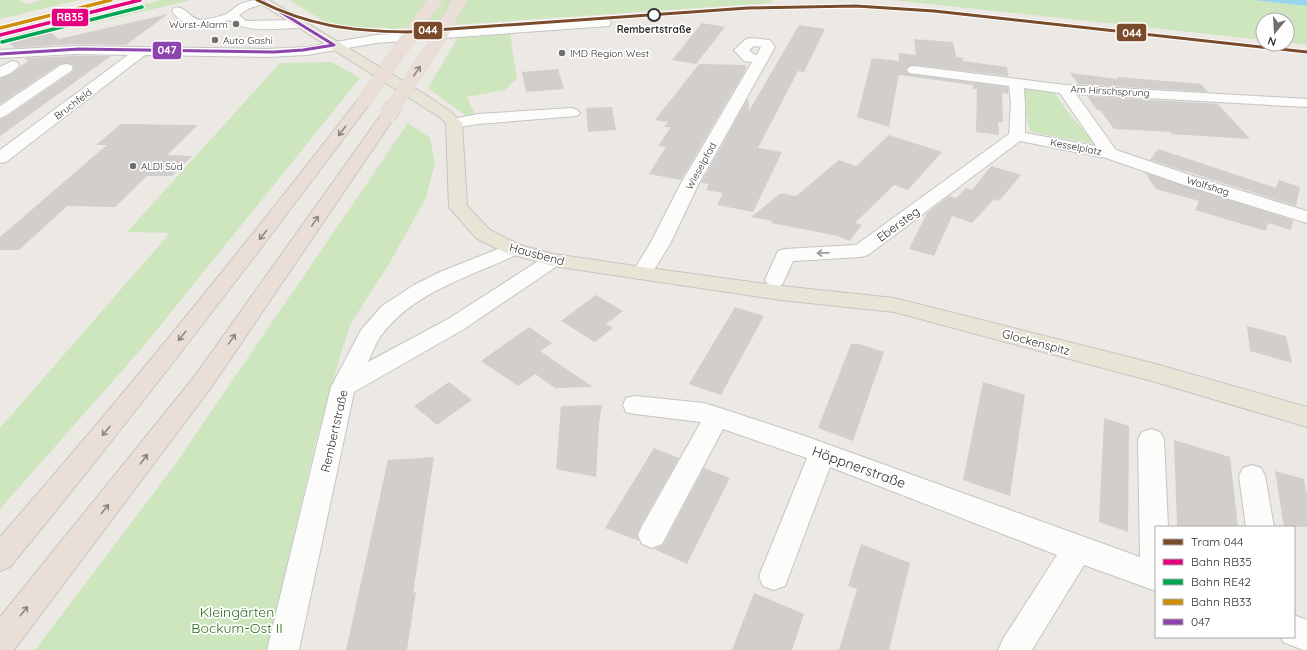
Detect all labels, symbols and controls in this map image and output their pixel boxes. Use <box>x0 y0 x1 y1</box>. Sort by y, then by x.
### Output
line badge: RB35 <box>51 8 89 27</box>
marker: Rembertstraße <box>647 8 661 22</box>
text: RB35 <box>56 10 84 24</box>
north arrow <box>1255 12 1295 52</box>
place label: Wurst-Alarm <box>169 18 228 31</box>
marker: Wurst-Alarm <box>231 19 241 29</box>
line badge: 044 <box>413 21 443 40</box>
text: 044 <box>418 23 438 37</box>
place label: Rembertstraße <box>617 23 691 36</box>
line badge: 044 <box>1116 23 1147 42</box>
text: 044 <box>1122 26 1142 40</box>
place label: Auto Gashi <box>223 34 273 47</box>
text: N <box>1266 34 1278 49</box>
marker: Auto Gashi <box>210 35 220 45</box>
line badge: 047 <box>152 41 182 60</box>
text: 047 <box>158 43 176 57</box>
place label: IMD Region West <box>570 47 650 60</box>
marker: IMD Region West <box>557 48 567 58</box>
one-way arrow <box>413 66 421 77</box>
street label: Am Hirschsprung <box>1070 82 1150 100</box>
street label: Bruchfeld <box>51 86 95 122</box>
one-way arrow <box>338 126 346 137</box>
street label: Kesselplatz <box>1049 136 1103 158</box>
street label: Wieselpfad <box>683 140 719 192</box>
place label: ALDI Süd <box>141 160 183 173</box>
marker: ALDI Süd <box>128 161 138 171</box>
street label: Wolfshag <box>1185 173 1231 199</box>
street label: Ebersteg <box>874 203 922 245</box>
one-way arrow <box>311 216 319 227</box>
one-way arrow <box>259 229 267 240</box>
street label: Hausbend <box>508 239 566 269</box>
one-way arrow <box>816 249 829 256</box>
street label: Glockenspitz <box>1000 326 1072 358</box>
one-way arrow <box>178 331 186 342</box>
one-way arrow <box>228 334 236 345</box>
street label: Rembertstraße <box>317 388 351 474</box>
one-way arrow <box>101 425 110 436</box>
street label: Höppnerstraße <box>810 442 908 492</box>
one-way arrow <box>140 453 148 464</box>
one-way arrow <box>100 504 109 515</box>
legend <box>1155 526 1295 638</box>
text: Tram 044 <box>1191 534 1243 549</box>
text: Bahn RB35 <box>1191 554 1252 569</box>
text: Bahn RE42 <box>1191 574 1251 589</box>
text: Bahn RB33 <box>1191 594 1252 609</box>
park label: Kleingärten Bockum-Ost II <box>191 603 283 637</box>
one-way arrow <box>20 606 28 617</box>
text: 047 <box>1191 614 1210 629</box>

